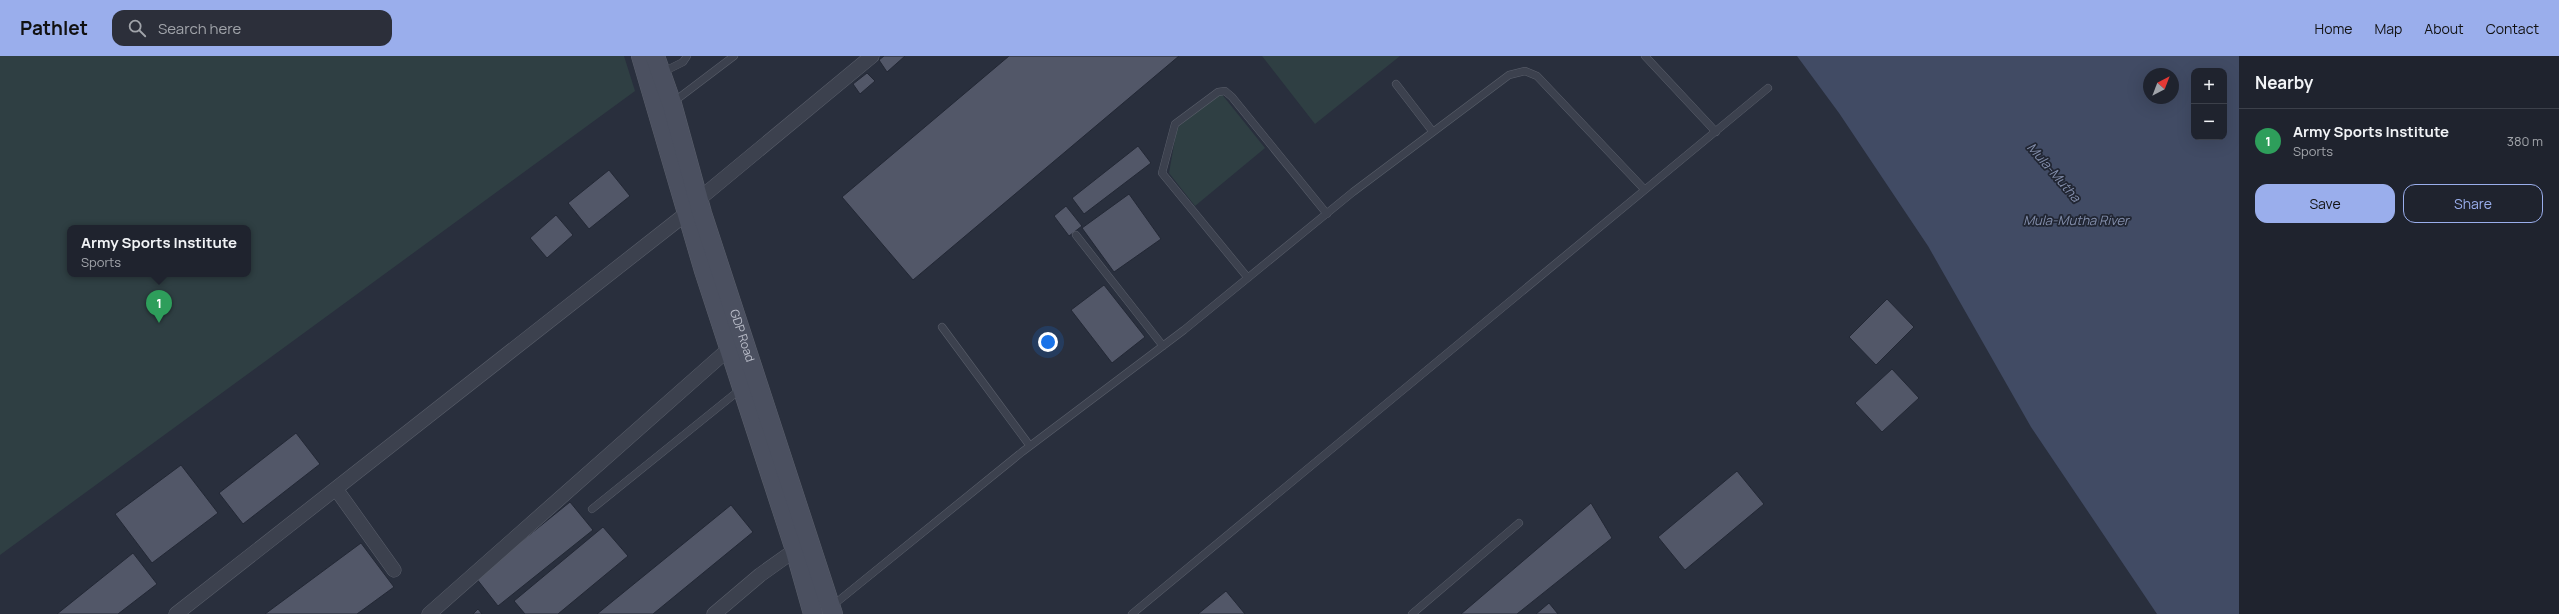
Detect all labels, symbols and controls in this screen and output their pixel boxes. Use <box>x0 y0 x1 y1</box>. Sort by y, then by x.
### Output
search box <box>112 10 392 46</box>
text: Pathlet <box>20 15 88 41</box>
icon: search <box>126 17 148 39</box>
text: Search here <box>158 18 241 39</box>
text: Home <box>2315 19 2352 38</box>
text: Map <box>2374 19 2402 38</box>
text: About <box>2424 19 2464 38</box>
text: Contact <box>2486 19 2539 38</box>
north arrow <box>2143 68 2179 104</box>
map controls <box>2191 68 2227 140</box>
button: + <box>2191 68 2227 104</box>
text: Nearby <box>2255 71 2313 94</box>
button: − <box>2191 104 2227 140</box>
text: Army Sports Institute <box>2293 121 2449 142</box>
text: 1 <box>2265 132 2271 150</box>
text: 380 m <box>2507 132 2543 150</box>
water label: Mula-Mutha <box>2023 138 2085 206</box>
text: Sports <box>2293 142 2333 160</box>
button: Save <box>2255 184 2395 223</box>
button: Share <box>2403 184 2543 223</box>
water label: Mula-Mutha River <box>2023 211 2131 229</box>
popup <box>67 225 251 277</box>
text: Army Sports Institute <box>81 232 237 253</box>
text: Sports <box>81 253 121 271</box>
pin: 1 <box>146 290 172 323</box>
street label: GDP Road <box>726 307 759 364</box>
your location <box>1038 332 1058 352</box>

